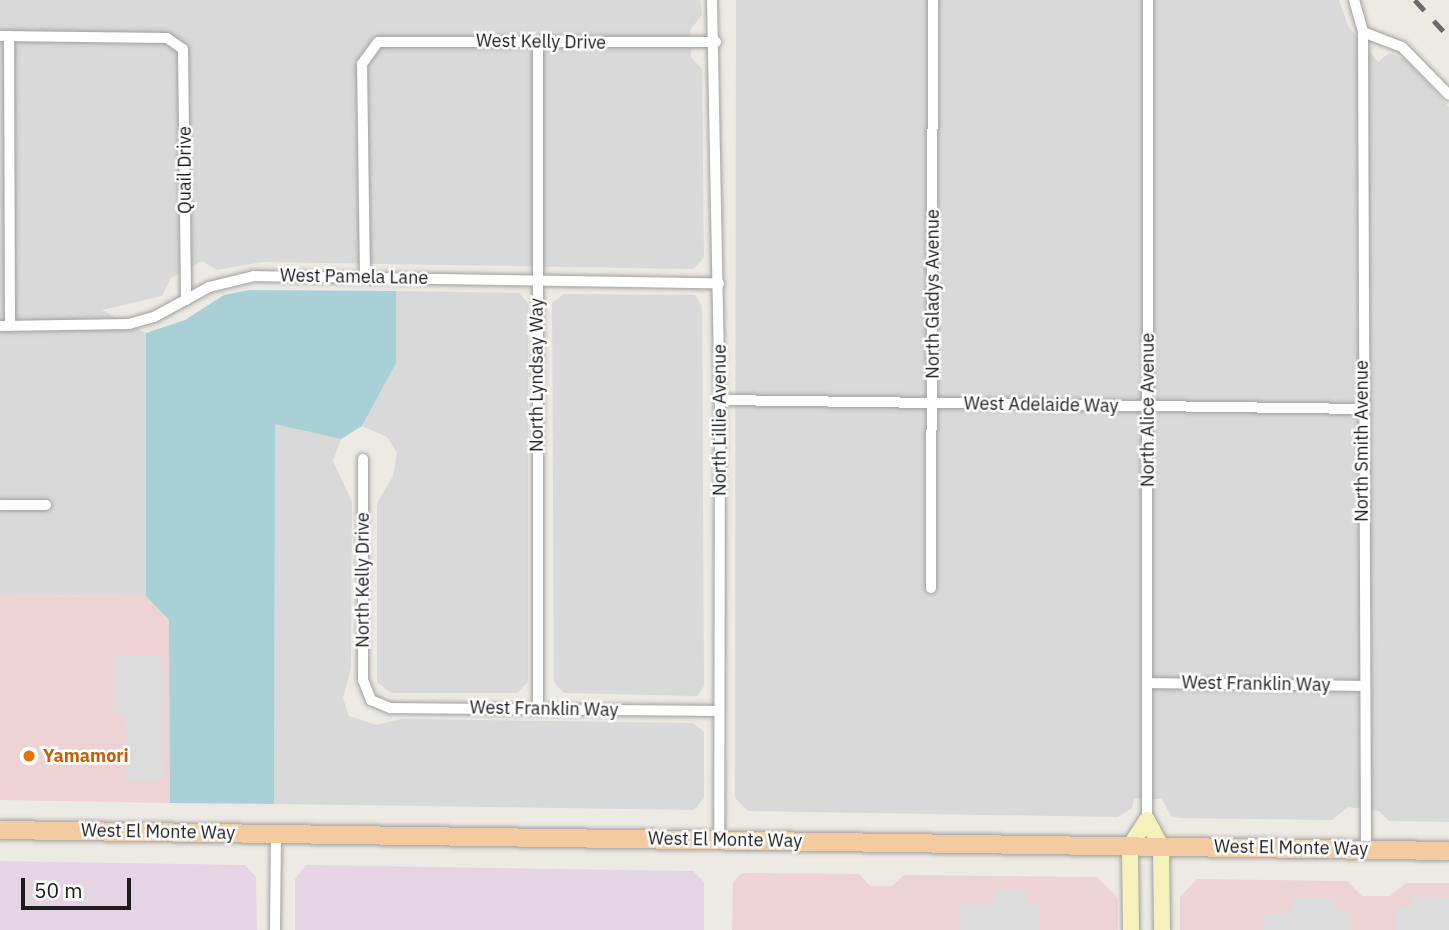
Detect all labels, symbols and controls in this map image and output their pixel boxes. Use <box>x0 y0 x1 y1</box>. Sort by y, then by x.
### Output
street label: West Kelly Drive <box>476 30 606 54</box>
street label: Quail Drive <box>174 126 196 214</box>
street label: North Gladys Avenue <box>922 209 944 379</box>
street label: West Pamela Lane <box>280 265 428 289</box>
street label: North Lyndsay Way <box>526 298 548 452</box>
street label: North Alice Avenue <box>1137 333 1159 487</box>
street label: North Lillie Avenue <box>709 344 731 496</box>
street label: North Smith Avenue <box>1351 360 1373 522</box>
street label: West Adelaide Way <box>963 393 1119 417</box>
street label: North Kelly Drive <box>352 512 374 648</box>
street label: West Franklin Way <box>1182 672 1330 696</box>
street label: West Franklin Way <box>470 697 618 721</box>
place label: Yamamori <box>43 745 129 767</box>
marker: Yamamori <box>21 748 37 764</box>
street label: West El Monte Way <box>81 820 235 844</box>
street label: West El Monte Way <box>648 828 802 852</box>
street label: West El Monte Way <box>1214 836 1368 860</box>
scale bar <box>24 864 135 908</box>
text: 50 m <box>34 876 83 904</box>

